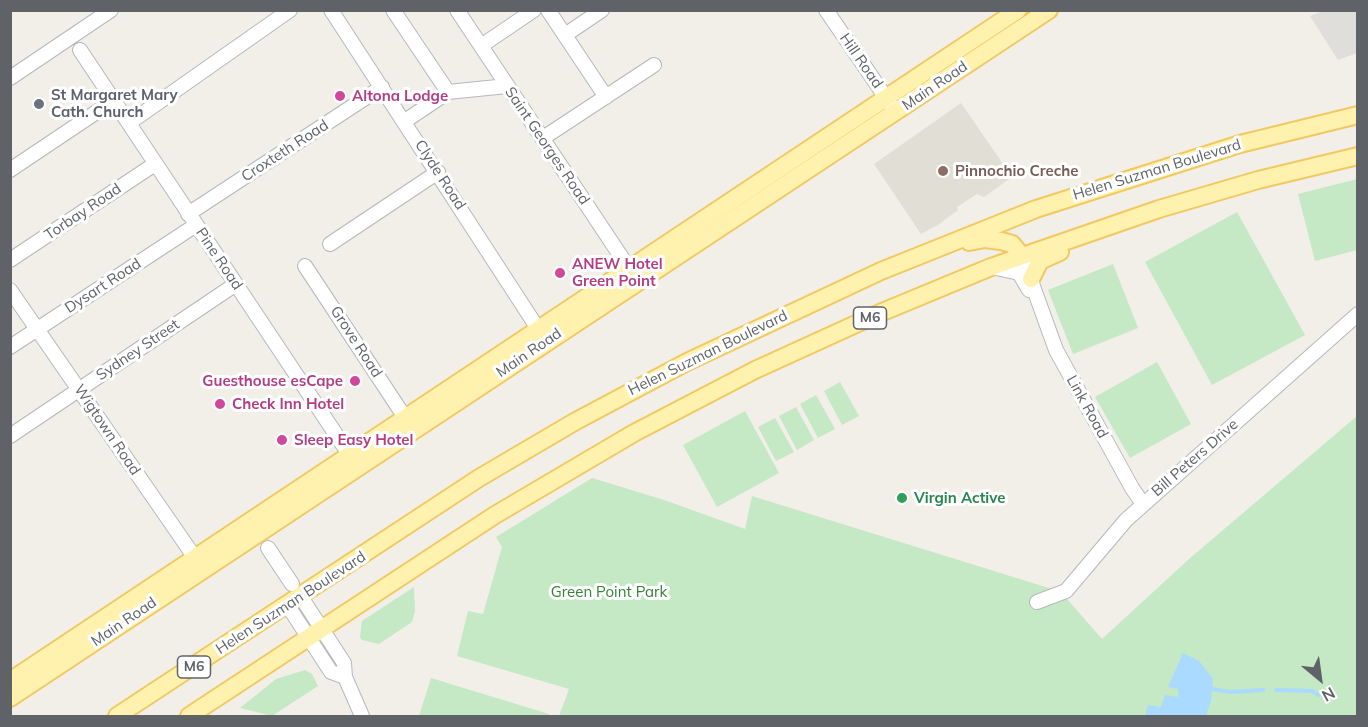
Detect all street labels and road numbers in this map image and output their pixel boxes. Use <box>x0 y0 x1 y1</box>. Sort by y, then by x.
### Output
street label: Hill Road <box>836 30 886 92</box>
street label: Main Road <box>899 58 971 114</box>
street label: Saint Georges Road <box>501 84 593 208</box>
street label: Croxteth Road <box>238 116 332 186</box>
street label: Helen Suzman Boulevard <box>1071 136 1243 204</box>
street label: Clyde Road <box>411 137 469 213</box>
street label: Torbay Road <box>41 180 125 244</box>
street label: Pine Road <box>192 225 246 293</box>
street label: Dysart Road <box>62 255 144 317</box>
street label: Grove Road <box>326 303 386 381</box>
street label: Helen Suzman Boulevard <box>625 307 791 399</box>
road number: M6 <box>854 307 886 329</box>
street label: Sydney Street <box>93 316 183 384</box>
street label: Main Road <box>493 325 565 381</box>
street label: Link Road <box>1062 372 1112 442</box>
street label: Wigtown Road <box>70 381 144 479</box>
street label: Bill Peters Drive <box>1148 416 1242 500</box>
street label: Helen Suzman Boulevard <box>213 548 369 658</box>
street label: Main Road <box>88 594 160 650</box>
road number: M6 <box>178 656 210 678</box>

